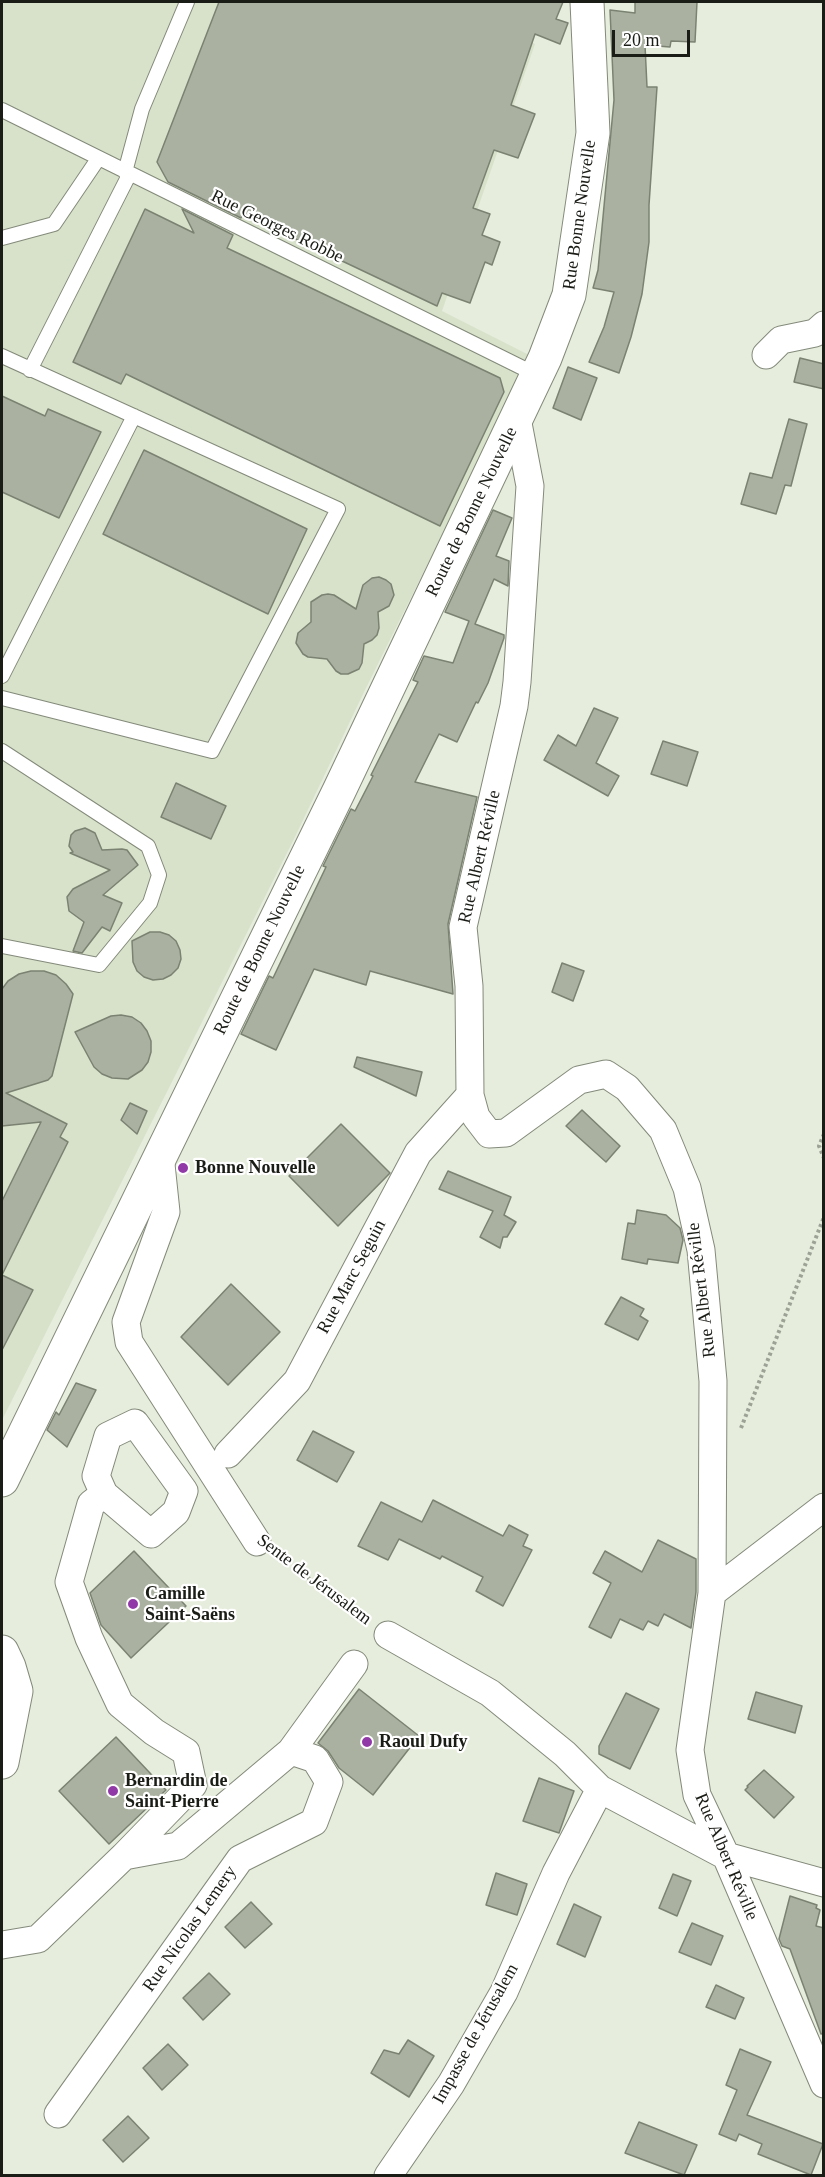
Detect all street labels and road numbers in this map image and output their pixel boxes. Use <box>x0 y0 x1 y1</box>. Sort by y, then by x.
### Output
street label: Rue Bonne Nouvelle <box>559 139 601 291</box>
street label: Rue Georges Robbe <box>207 186 347 268</box>
street label: Route de Bonne Nouvelle <box>421 423 523 601</box>
street label: Rue Albert Réville <box>454 788 506 926</box>
street label: Route de Bonne Nouvelle <box>209 861 311 1039</box>
street label: Rue Marc Seguin <box>313 1216 391 1338</box>
street label: Rue Albert Réville <box>683 1221 721 1359</box>
street label: Sente de Jérusalem <box>252 1530 376 1630</box>
street label: Rue Albert Réville <box>689 1790 763 1924</box>
street label: Rue Nicolas Lemery <box>138 1862 242 1996</box>
street label: Impasse de Jérusalem <box>429 1960 523 2108</box>

